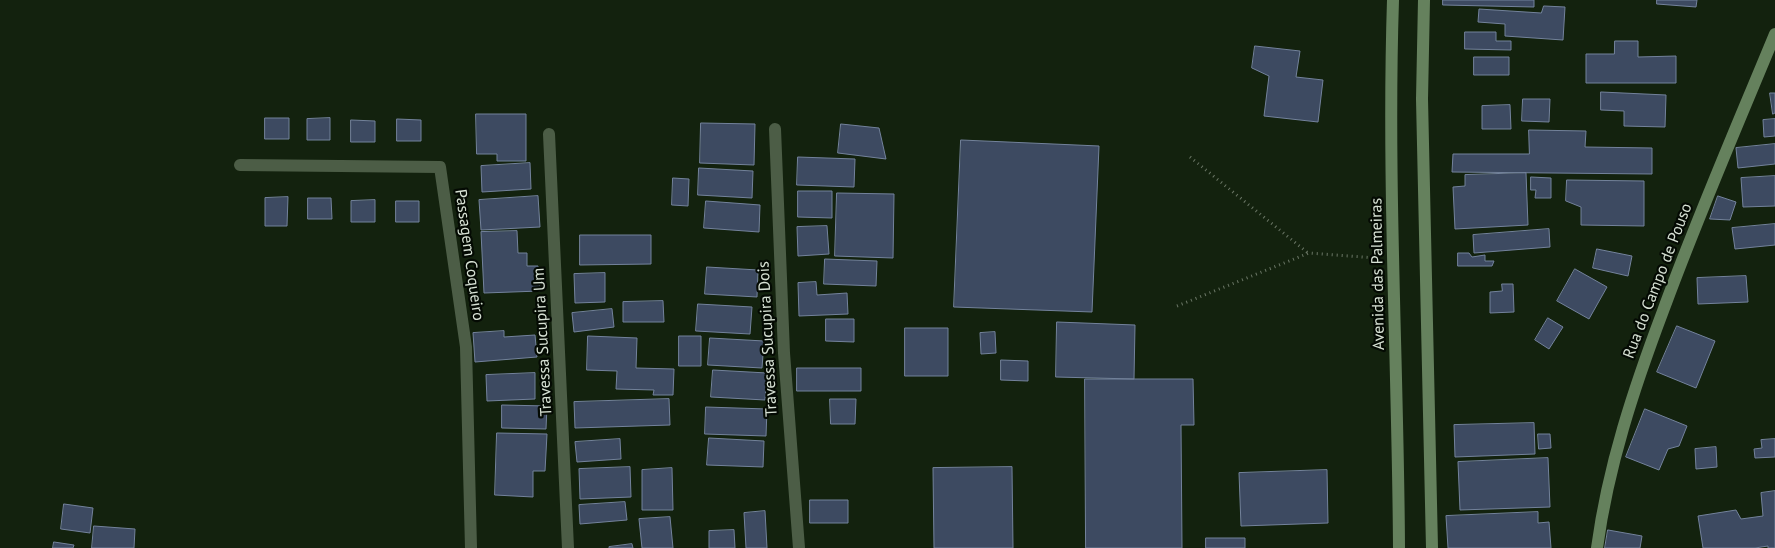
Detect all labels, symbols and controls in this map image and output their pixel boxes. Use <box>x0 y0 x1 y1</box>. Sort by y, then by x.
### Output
street label: Passagem Coqueiro <box>450 188 488 322</box>
street label: Avenida das Palmeiras <box>1367 198 1389 350</box>
street label: Rua do Campo de Pouso <box>1620 201 1696 361</box>
street label: Travessa Sucupira Dois <box>754 261 782 417</box>
street label: Travessa Sucupira Um <box>530 267 556 417</box>

